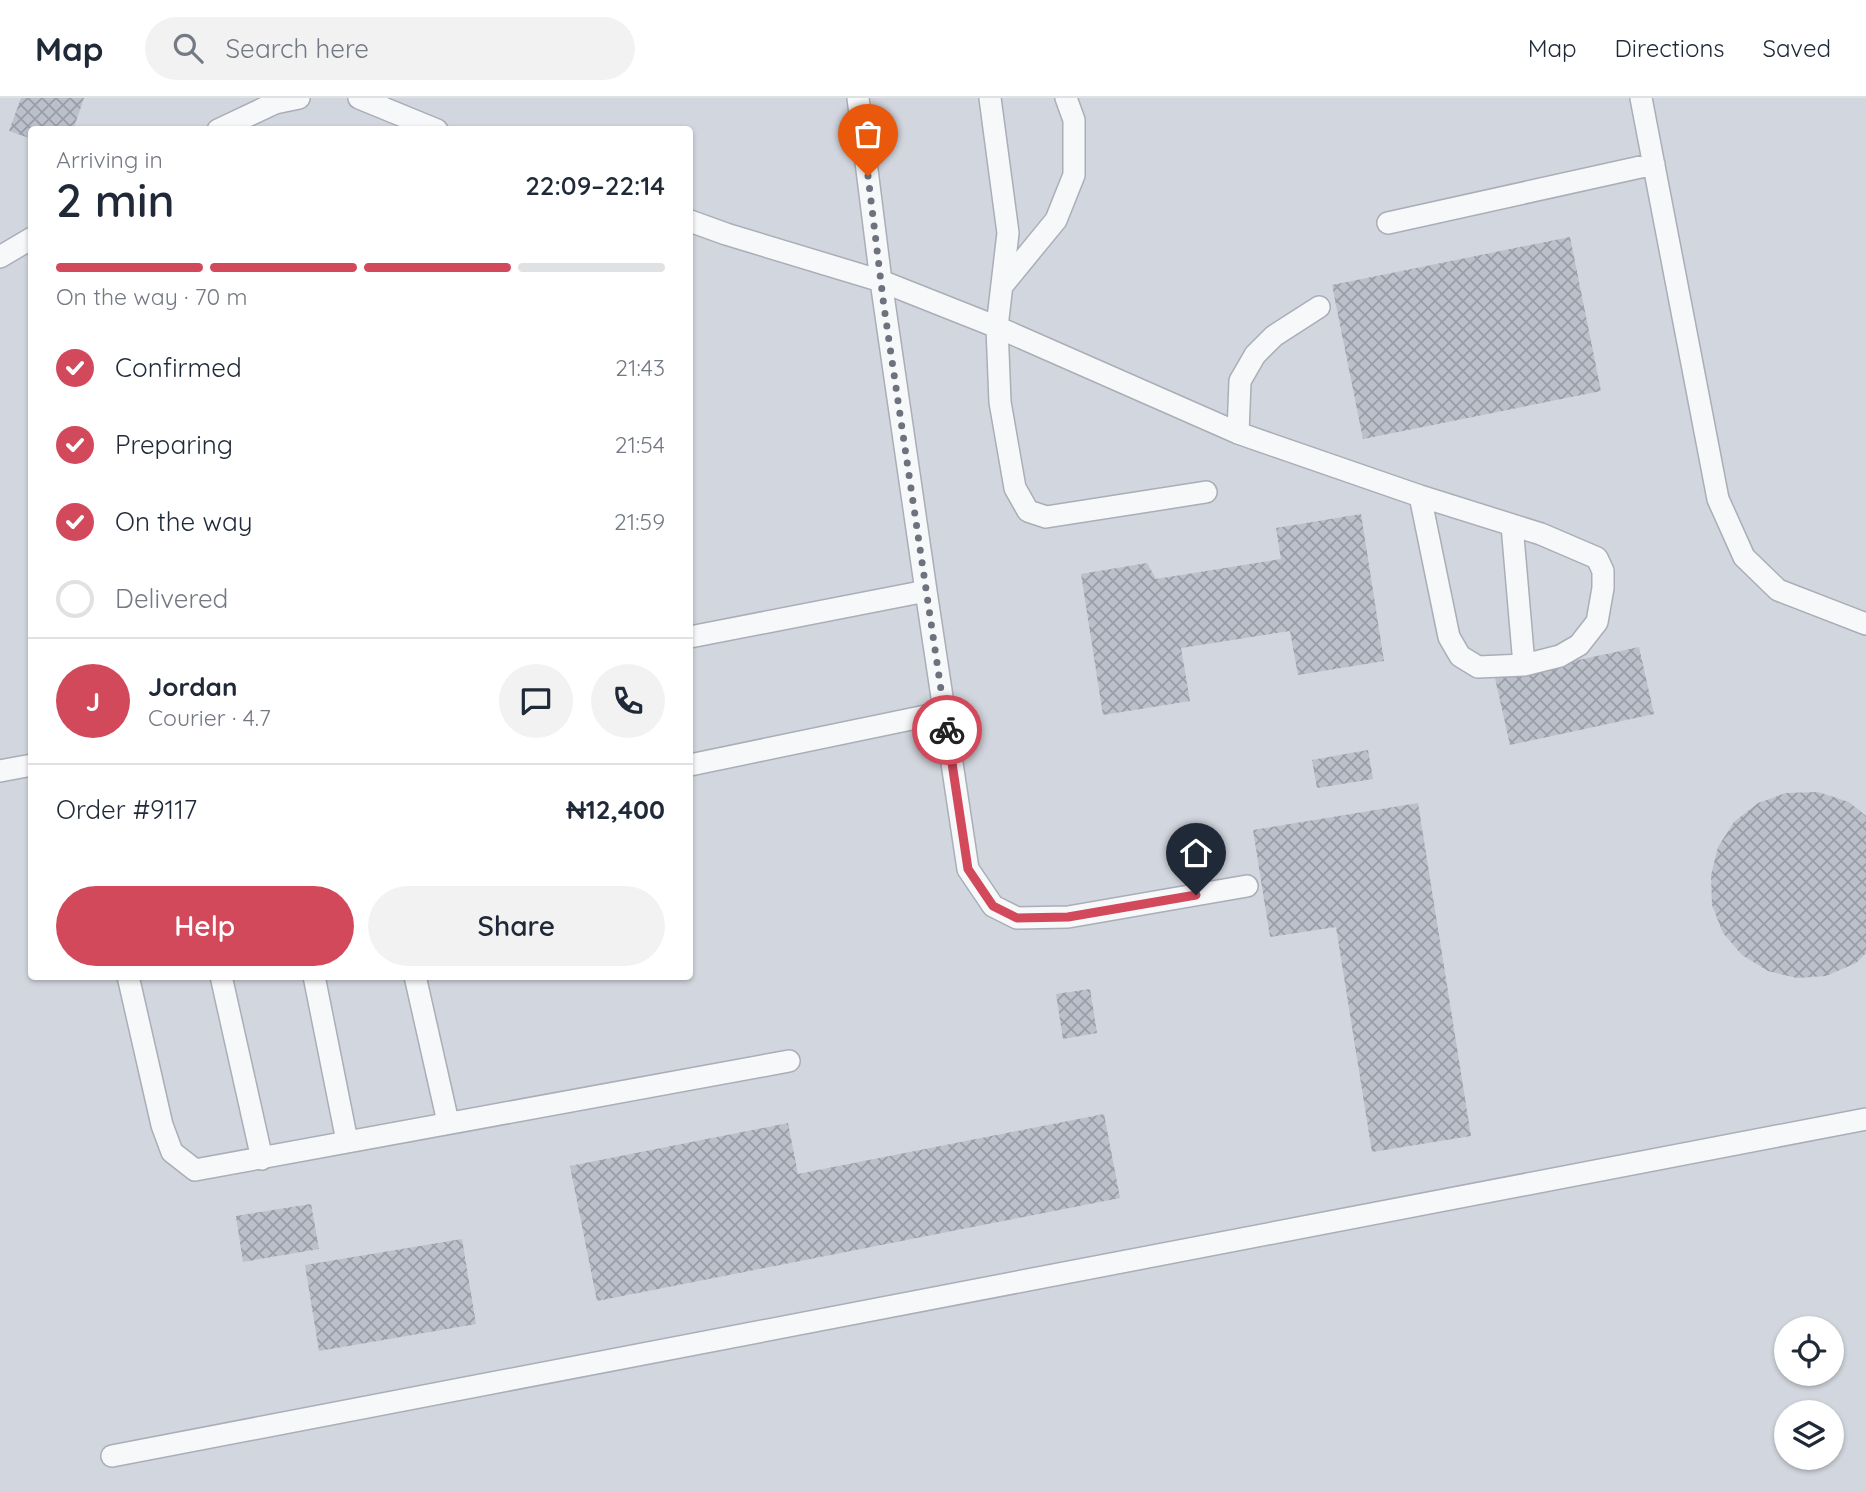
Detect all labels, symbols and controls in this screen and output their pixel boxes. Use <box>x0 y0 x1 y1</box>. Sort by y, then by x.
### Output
search box <box>145 17 635 80</box>
text: Map <box>35 28 103 69</box>
icon: search <box>169 29 207 67</box>
text: Search here <box>225 32 369 65</box>
text: Map <box>1528 33 1577 63</box>
text: Directions <box>1615 33 1725 63</box>
text: Saved <box>1763 33 1831 63</box>
pin <box>838 104 898 176</box>
icon: bag <box>849 115 887 153</box>
text: Arriving in <box>56 145 163 174</box>
text: 22:09–22:14 <box>525 169 665 202</box>
text: 2 min <box>56 171 175 229</box>
text: On the way · 70 m <box>56 282 248 311</box>
icon: check <box>56 349 94 387</box>
text: Confirmed <box>115 351 242 384</box>
text: 21:43 <box>615 353 665 382</box>
icon: check <box>56 426 94 464</box>
text: Preparing <box>115 428 233 461</box>
text: 21:54 <box>615 430 665 459</box>
icon: check <box>56 503 94 541</box>
text: On the way <box>115 505 253 538</box>
text: 21:59 <box>614 507 665 536</box>
text: Delivered <box>115 582 228 615</box>
button: chat <box>499 664 573 738</box>
button: phone <box>591 664 665 738</box>
text: Jordan <box>148 670 237 703</box>
text: J <box>86 685 100 718</box>
courier <box>912 695 982 765</box>
text: Courier · 4.7 <box>148 703 271 732</box>
icon: bike <box>928 711 966 749</box>
text: Order #9117 <box>56 793 197 826</box>
text: ₦12,400 <box>567 793 665 826</box>
pin <box>1166 823 1226 895</box>
icon: home <box>1177 834 1215 872</box>
button: Help <box>56 886 354 966</box>
button: Share <box>368 886 665 966</box>
map controls <box>1774 1316 1844 1470</box>
button: locate <box>1774 1316 1844 1386</box>
button: layers <box>1774 1400 1844 1470</box>

